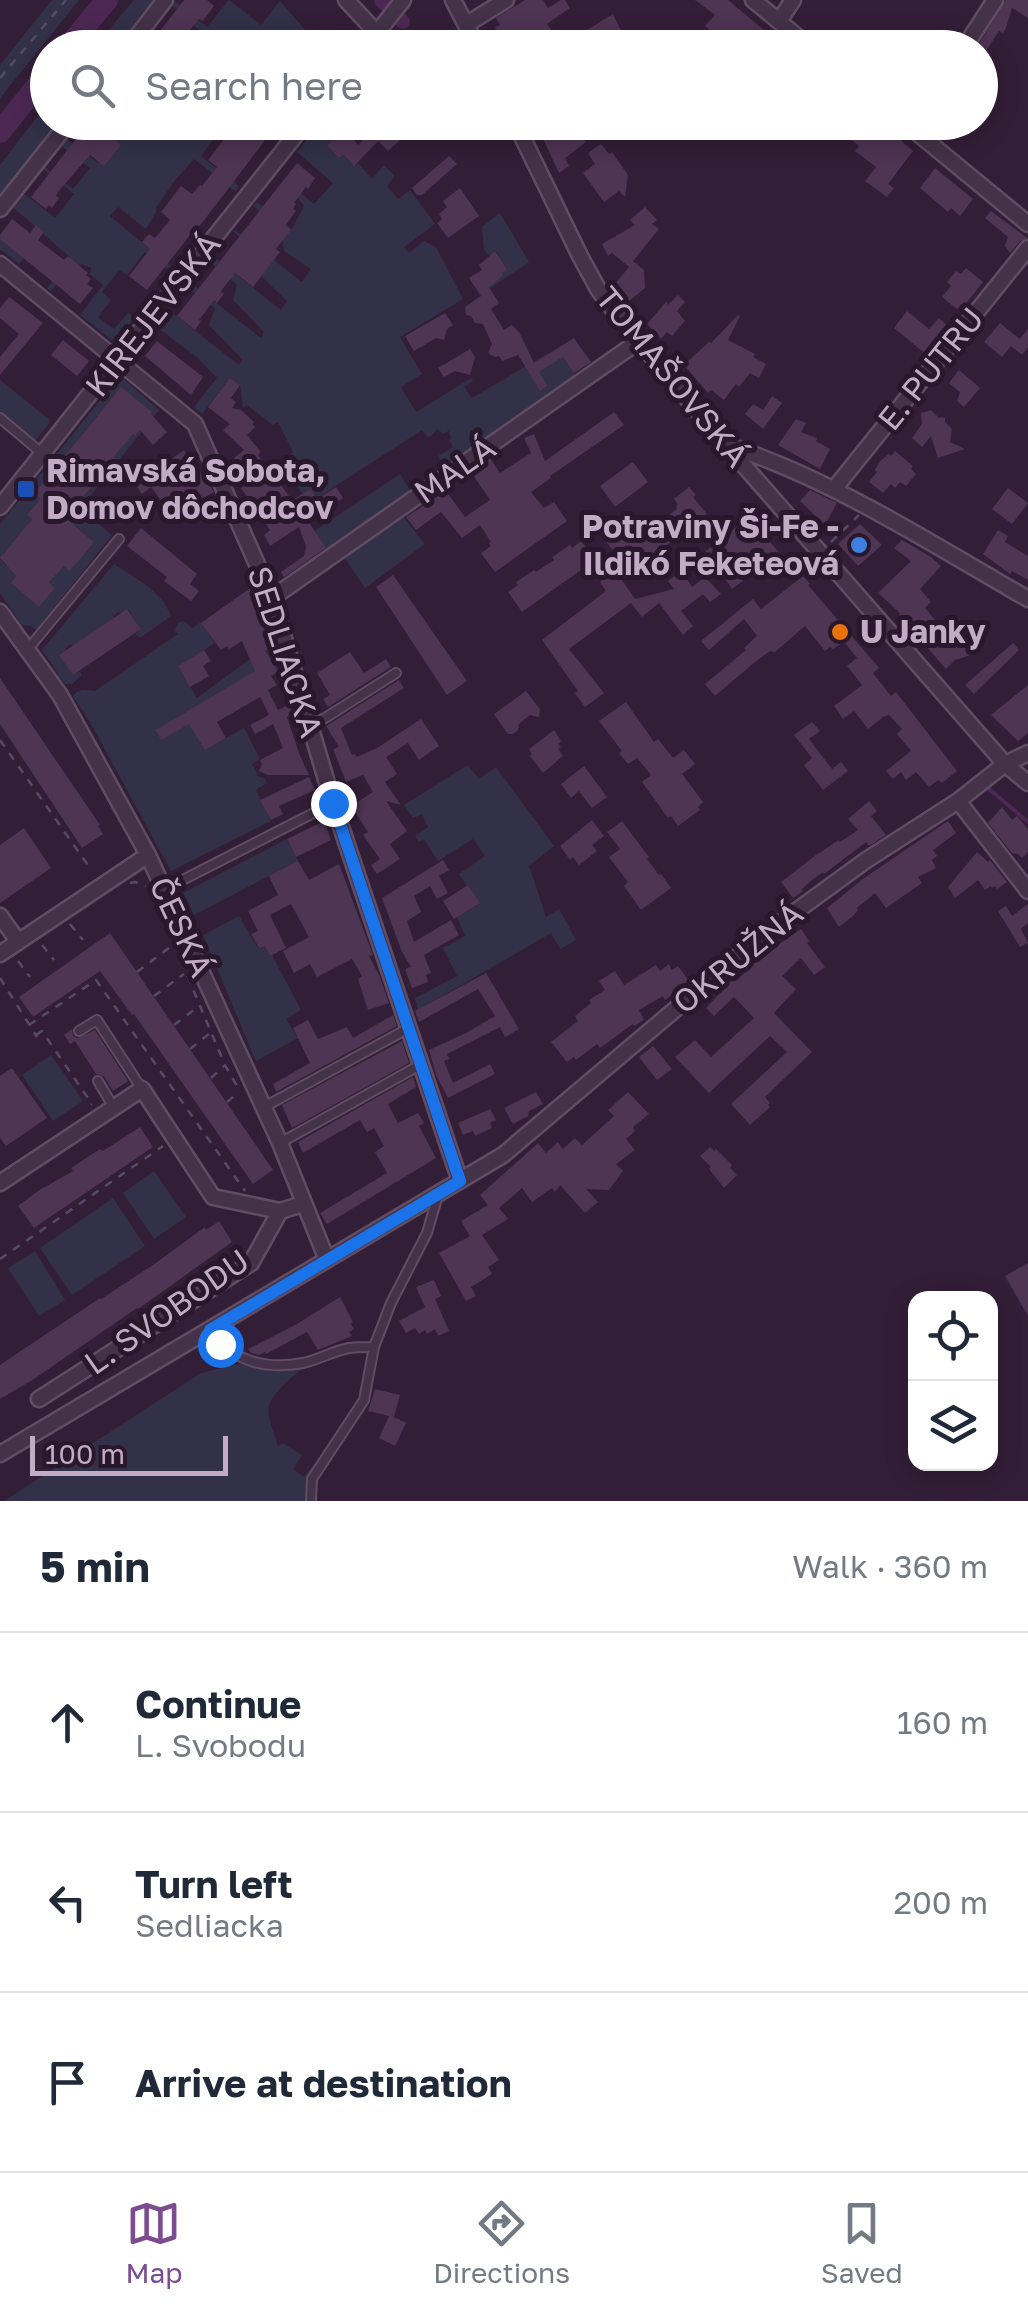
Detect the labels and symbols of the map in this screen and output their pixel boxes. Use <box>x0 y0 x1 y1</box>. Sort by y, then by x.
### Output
street label: KIREJEVSKÁ <box>77 225 228 404</box>
street label: TOMAŠOVSKÁ <box>589 279 757 474</box>
street label: E. PUTRU <box>869 300 991 437</box>
street label: MALÁ <box>407 428 502 510</box>
place label: Rimavská Sobota, Domov dôchodcov <box>46 451 334 526</box>
marker: Rimavská Sobota, Domov dôchodcov <box>15 478 37 500</box>
place label: Potraviny Ši-Fe - Ildikó Feketeová <box>582 507 839 582</box>
marker: Potraviny Ši-Fe - Ildikó Feketeová <box>848 534 870 556</box>
street label: SEDLIACKA <box>240 561 331 742</box>
place label: U Janky <box>860 612 986 650</box>
marker: U Janky <box>829 621 851 643</box>
route end <box>311 781 357 827</box>
street label: ČESKÁ <box>142 871 222 983</box>
street label: OKRUŽNÁ <box>665 894 810 1021</box>
street label: L. SVOBODU <box>77 1241 256 1382</box>
route start <box>198 1322 244 1368</box>
scale bar <box>30 1431 228 1476</box>

